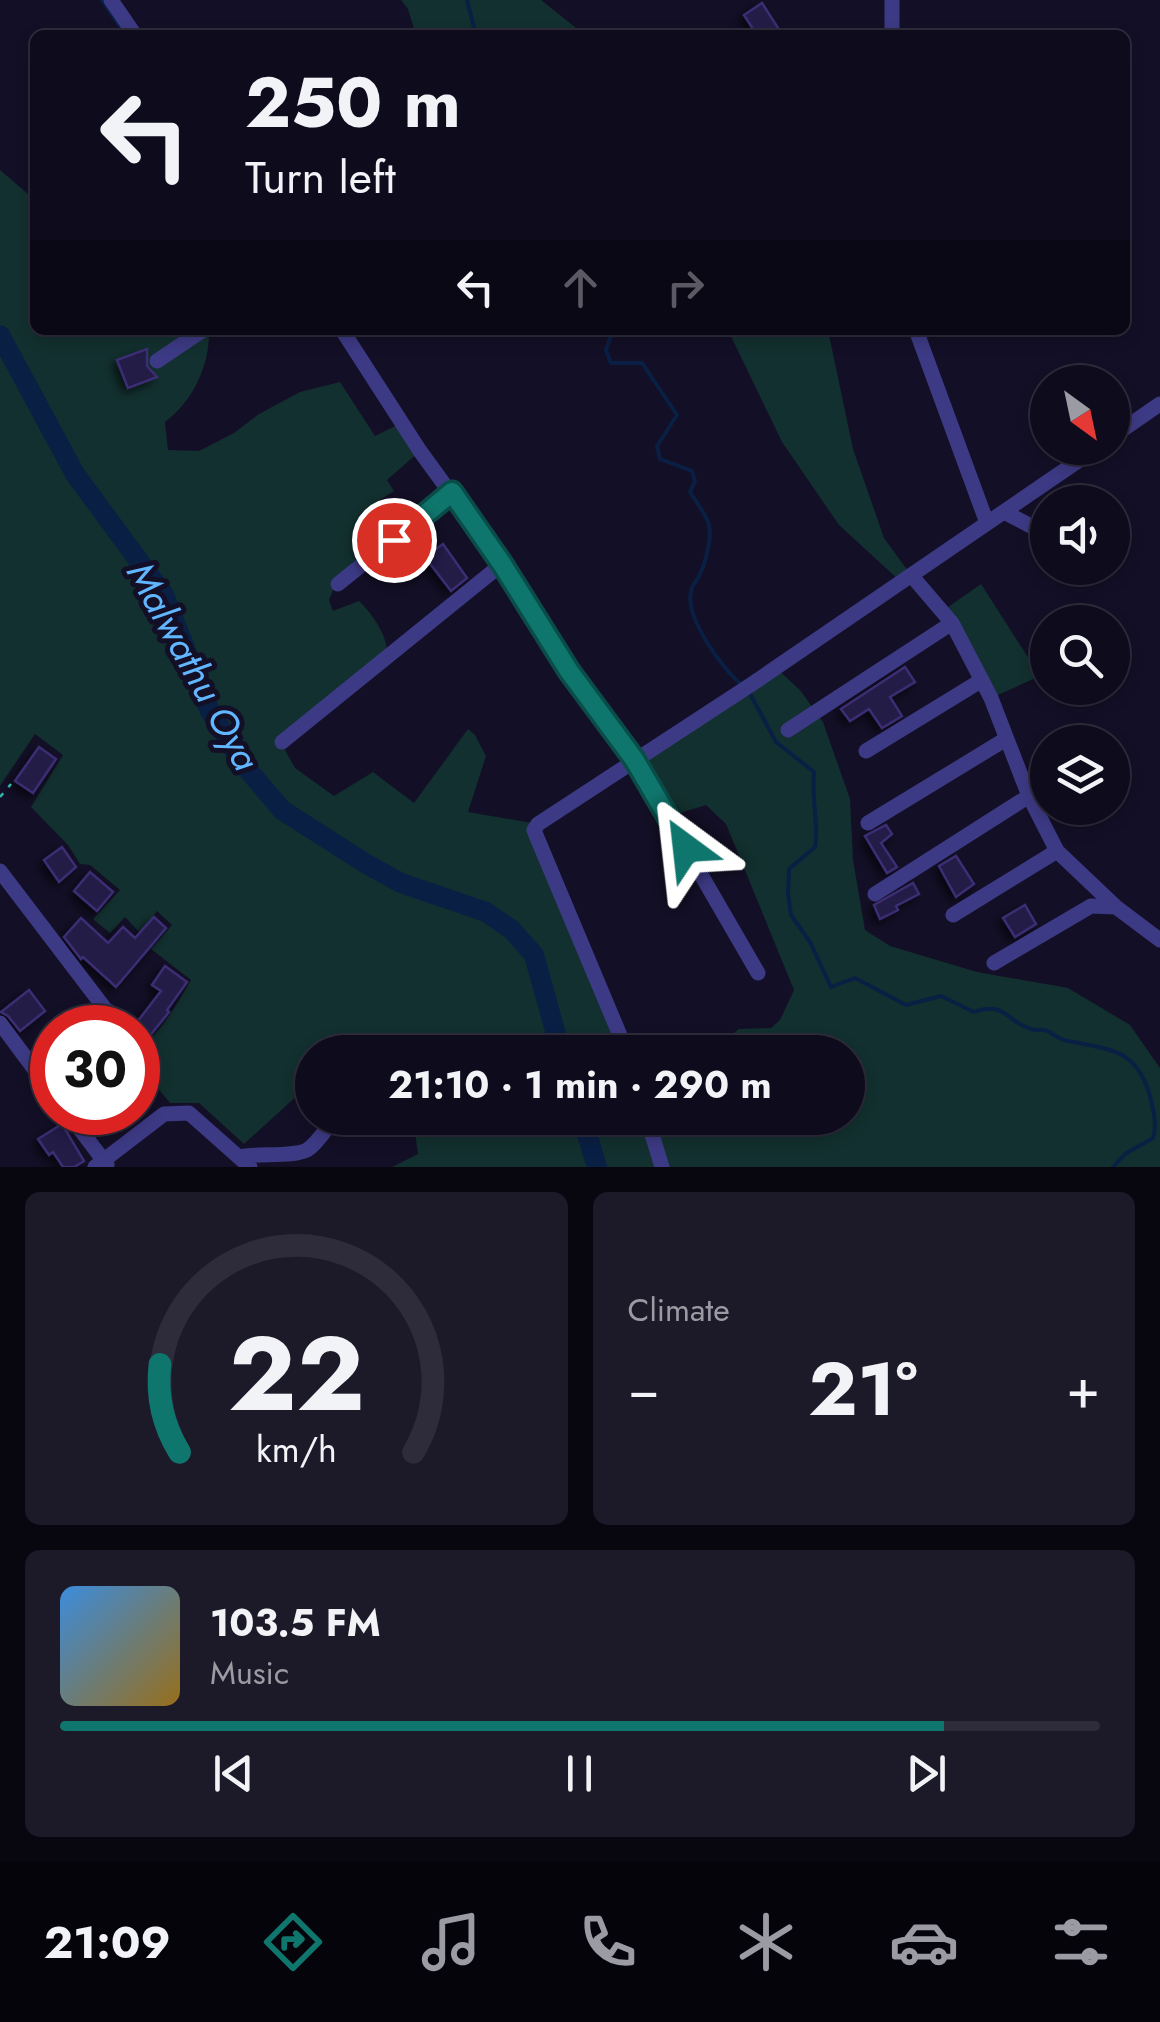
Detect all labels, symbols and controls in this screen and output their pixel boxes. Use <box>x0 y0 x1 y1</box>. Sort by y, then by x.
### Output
text: 250 m <box>245 52 461 153</box>
icon: left <box>80 70 210 200</box>
text: Turn left <box>245 145 396 210</box>
icon: left <box>448 260 503 315</box>
icon: ahead <box>553 260 608 315</box>
icon: right <box>658 260 713 315</box>
north arrow <box>1030 365 1130 465</box>
map controls <box>1030 365 1130 825</box>
button: sound <box>1030 485 1130 585</box>
pin <box>352 498 437 583</box>
icon: arrive <box>367 513 422 568</box>
water label: Malwathu Oya <box>114 551 274 781</box>
button: search <box>1030 605 1130 705</box>
button: layers <box>1030 725 1130 825</box>
position arrow <box>634 796 738 900</box>
speed limit sign: 30 <box>30 1005 160 1135</box>
text: 21:10 · 1 min · 290 m <box>388 1057 772 1112</box>
text: Climate <box>628 1287 730 1333</box>
text: 22 <box>228 1299 364 1449</box>
text: 21° <box>808 1335 918 1443</box>
text: − <box>628 1349 660 1429</box>
text: + <box>1066 1349 1100 1429</box>
text: km/h <box>256 1424 337 1475</box>
text: 103.5 FM <box>210 1595 381 1650</box>
text: Music <box>210 1650 289 1696</box>
icon: previous <box>206 1746 261 1801</box>
icon: pause <box>552 1746 607 1801</box>
icon: next <box>899 1746 954 1801</box>
icon: directions <box>258 1907 328 1977</box>
icon: music <box>416 1907 486 1977</box>
icon: phone <box>573 1907 643 1977</box>
icon: climate <box>731 1907 801 1977</box>
icon: car <box>889 1907 959 1977</box>
icon: filters <box>1046 1907 1116 1977</box>
text: 21:09 <box>44 1910 171 1975</box>

